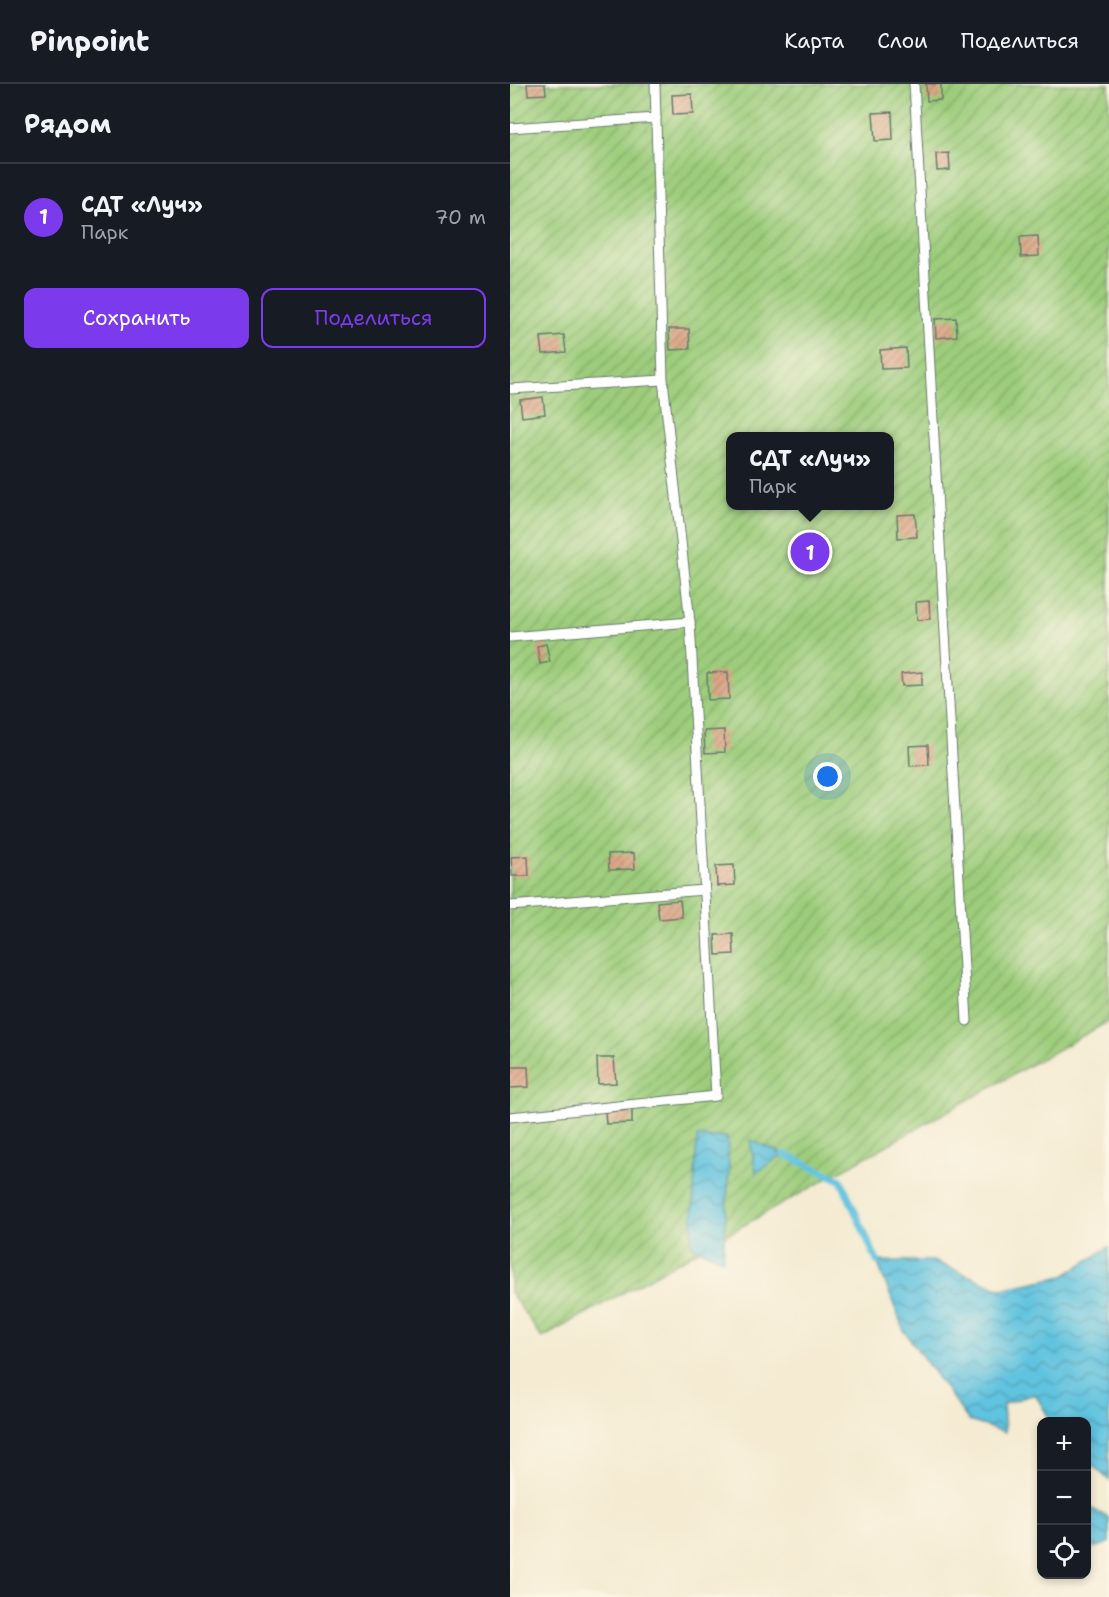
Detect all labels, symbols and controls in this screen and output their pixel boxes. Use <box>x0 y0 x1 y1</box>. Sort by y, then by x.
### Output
text: Pinpoint <box>30 22 149 60</box>
text: Карта <box>784 27 844 55</box>
text: Слои <box>877 27 928 55</box>
text: Поделиться <box>961 27 1079 55</box>
text: Рядом <box>24 106 111 141</box>
text: СДТ «Луч» <box>81 190 203 219</box>
text: 1 <box>39 204 48 230</box>
text: 70 m <box>434 204 486 230</box>
text: Парк <box>81 219 128 245</box>
button: Сохранить <box>24 288 249 348</box>
button: Поделиться <box>261 288 486 348</box>
popup <box>726 432 894 510</box>
text: СДТ «Луч» <box>749 444 871 473</box>
text: Парк <box>749 473 797 499</box>
pin: 1 <box>790 530 830 574</box>
your location <box>813 762 842 791</box>
map controls <box>1037 1417 1091 1579</box>
button: + <box>1037 1417 1091 1471</box>
button: − <box>1037 1471 1091 1525</box>
button: locate <box>1037 1525 1091 1579</box>

